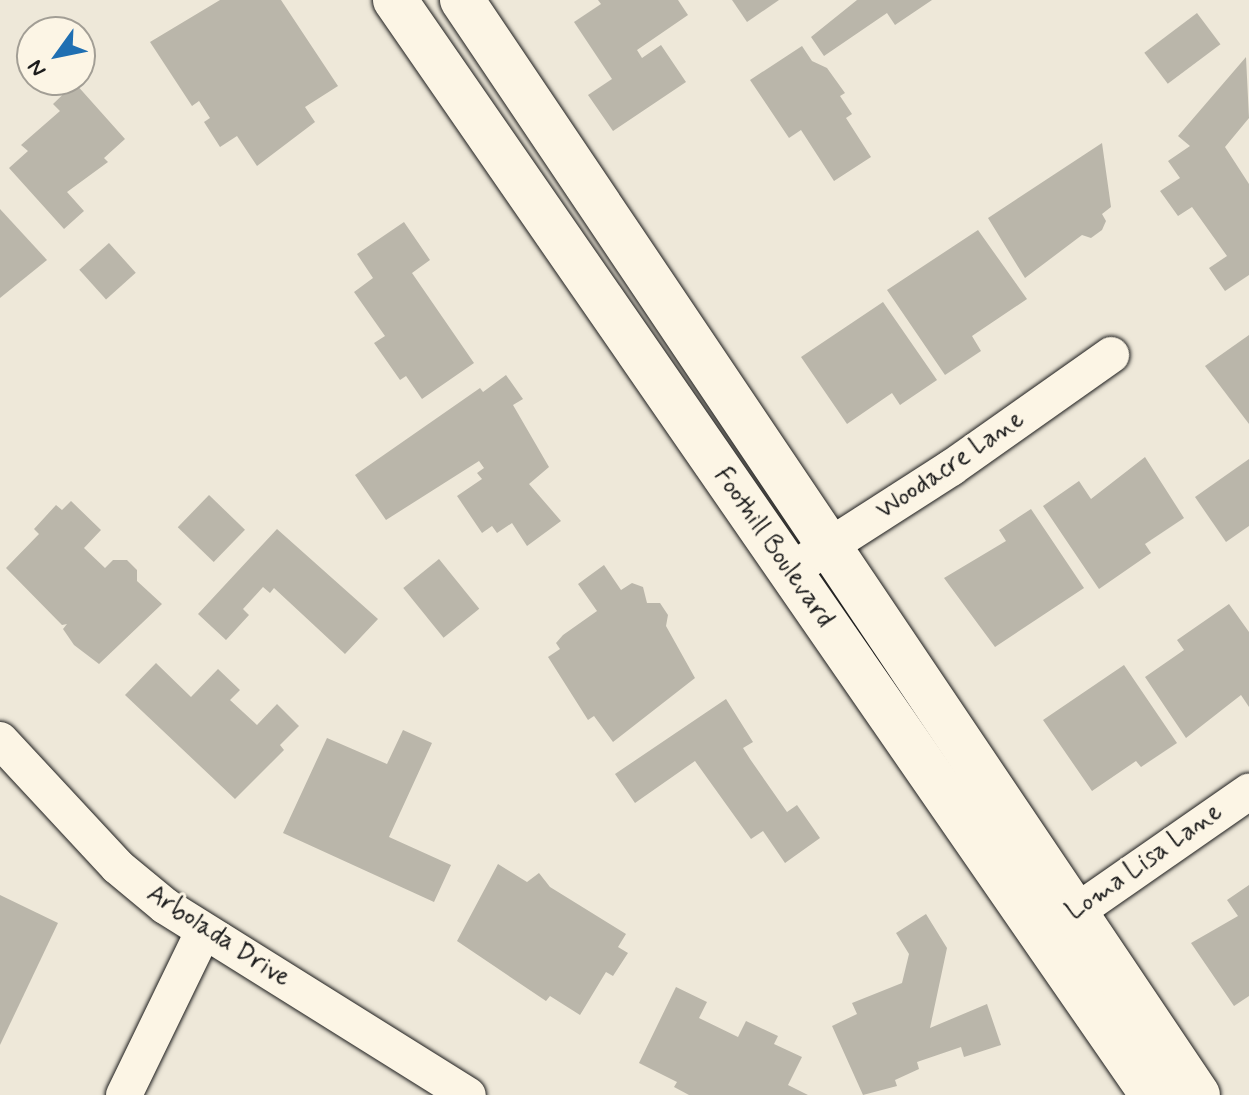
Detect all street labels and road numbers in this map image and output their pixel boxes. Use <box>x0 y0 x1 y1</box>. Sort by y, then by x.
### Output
street label: Woodacre Lane <box>872 406 1030 526</box>
street label: Foothill Boulevard <box>707 463 839 633</box>
street label: Loma Lisa Lane <box>1062 798 1228 928</box>
street label: Arbolada Drive <box>141 879 295 995</box>

